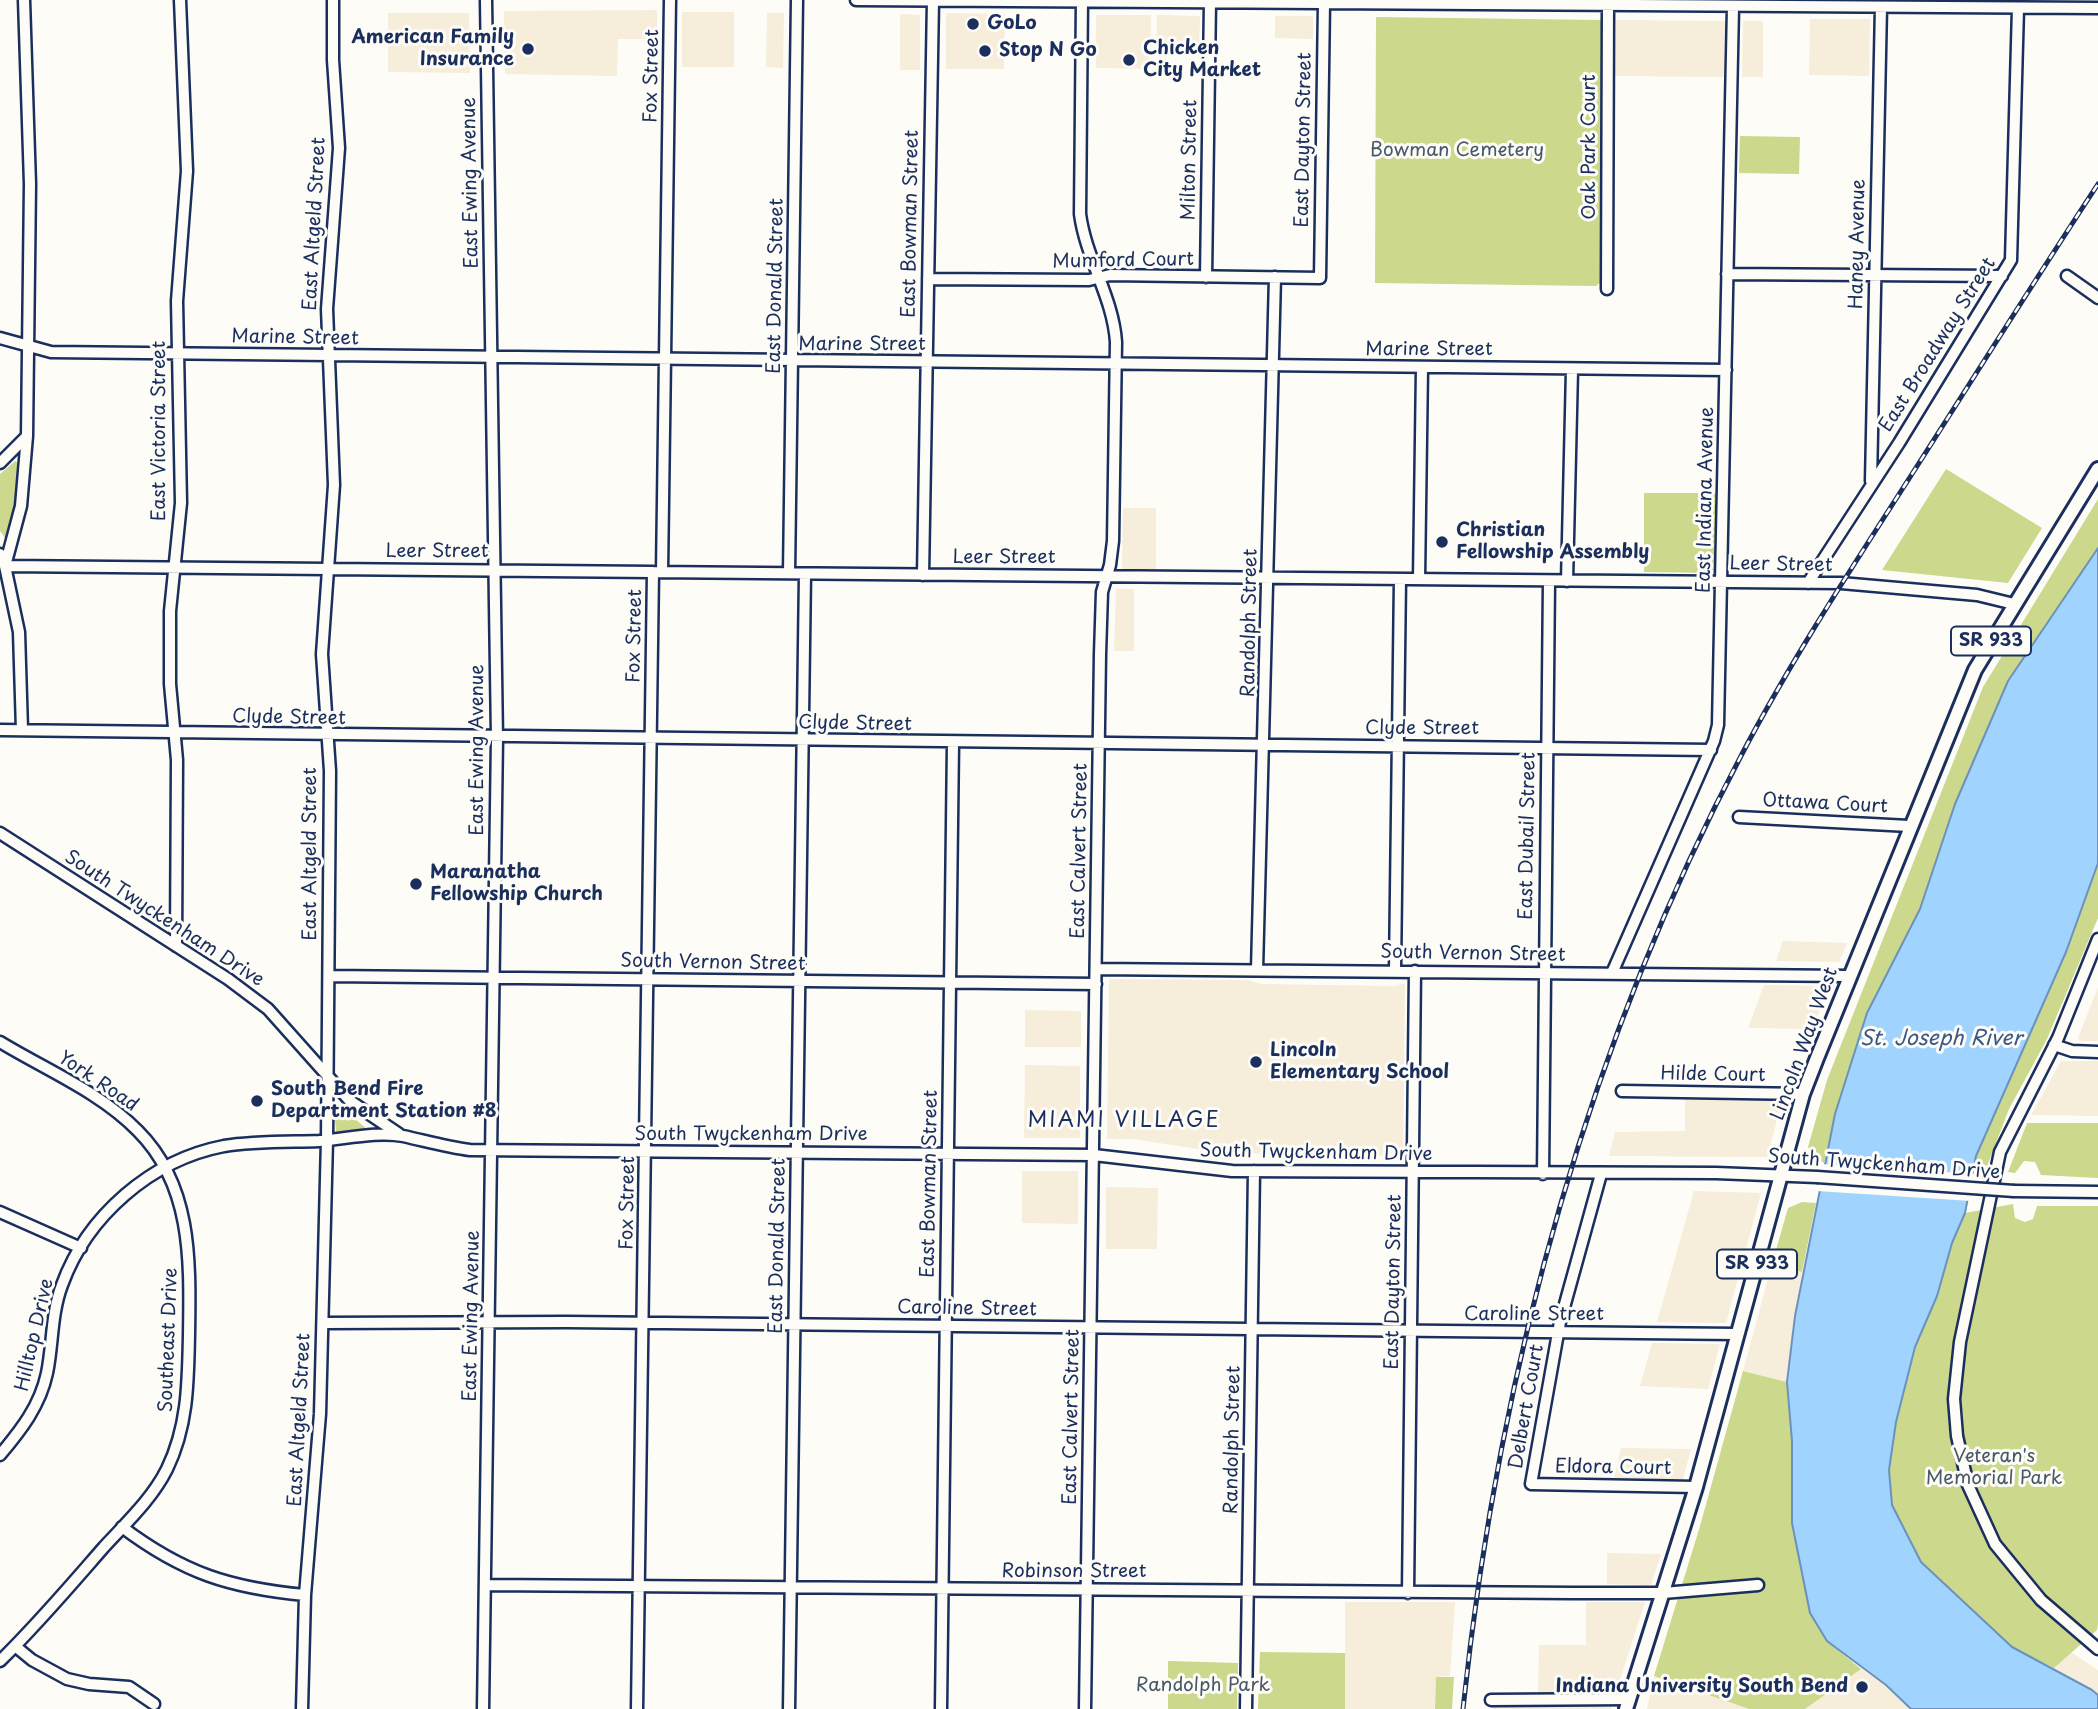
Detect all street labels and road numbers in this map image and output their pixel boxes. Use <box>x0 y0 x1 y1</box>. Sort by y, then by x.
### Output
street label: Fox Street <box>640 29 664 123</box>
street label: East Dayton Street <box>1291 52 1317 228</box>
street label: Oak Park Court <box>1579 74 1601 220</box>
street label: East Ewing Avenue <box>458 97 484 269</box>
street label: Milton Street <box>1178 99 1202 221</box>
street label: East Bowman Street <box>898 130 924 318</box>
street label: East Altgeld Street <box>299 137 331 311</box>
street label: Haney Avenue <box>1845 179 1871 309</box>
street label: East Donald Street <box>763 198 789 374</box>
street label: Mumford Court <box>1052 248 1194 274</box>
street label: East Broadway Street <box>1875 254 2001 436</box>
street label: Marine Street <box>231 325 359 351</box>
street label: Marine Street <box>798 334 926 356</box>
street label: Marine Street <box>1365 339 1493 361</box>
street label: East Victoria Street <box>149 341 171 521</box>
street label: East Indiana Avenue <box>1693 407 1719 593</box>
street label: Leer Street <box>385 541 489 563</box>
street label: Leer Street <box>952 547 1056 569</box>
street label: Randolph Street <box>1237 549 1263 697</box>
street label: Leer Street <box>1729 553 1833 577</box>
street label: Fox Street <box>623 589 647 683</box>
road number: SR 933 <box>1951 626 2031 656</box>
street label: East Ewing Avenue <box>467 664 489 836</box>
street label: Clyde Street <box>232 706 346 730</box>
street label: Clyde Street <box>798 712 912 736</box>
street label: Clyde Street <box>1365 718 1479 740</box>
street label: East Dubail Street <box>1515 752 1541 920</box>
street label: East Calvert Street <box>1067 763 1093 939</box>
street label: East Altgeld Street <box>300 767 322 941</box>
street label: Ottawa Court <box>1762 789 1888 819</box>
street label: South Twyckenham Drive <box>60 846 268 992</box>
street label: South Vernon Street <box>1380 941 1566 967</box>
street label: South Vernon Street <box>620 950 806 976</box>
street label: Lincoln Way West <box>1767 964 1843 1124</box>
street label: York Road <box>54 1047 142 1117</box>
street label: Hilde Court <box>1660 1063 1766 1087</box>
street label: East Bowman Street <box>917 1090 943 1278</box>
street label: South Twyckenham Drive <box>635 1124 867 1146</box>
street label: South Twyckenham Drive <box>1199 1140 1433 1166</box>
street label: South Twyckenham Drive <box>1767 1146 2001 1184</box>
street label: Fox Street <box>616 1156 640 1250</box>
street label: East Donald Street <box>765 1158 791 1334</box>
street label: East Dayton Street <box>1381 1194 1407 1370</box>
street label: East Ewing Avenue <box>459 1230 485 1402</box>
road number: SR 933 <box>1717 1250 1797 1279</box>
street label: Southeast Drive <box>155 1267 183 1413</box>
street label: Hilltop Drive <box>11 1276 59 1394</box>
street label: Caroline Street <box>897 1296 1037 1322</box>
street label: Caroline Street <box>1464 1304 1604 1326</box>
street label: East Calvert Street <box>1059 1329 1085 1505</box>
street label: East Altgeld Street <box>284 1333 316 1507</box>
street label: Delbert Court <box>1505 1343 1549 1471</box>
street label: Randolph Street <box>1220 1366 1246 1514</box>
street label: Eldora Court <box>1555 1456 1671 1480</box>
street label: Robinson Street <box>1002 1561 1146 1583</box>

